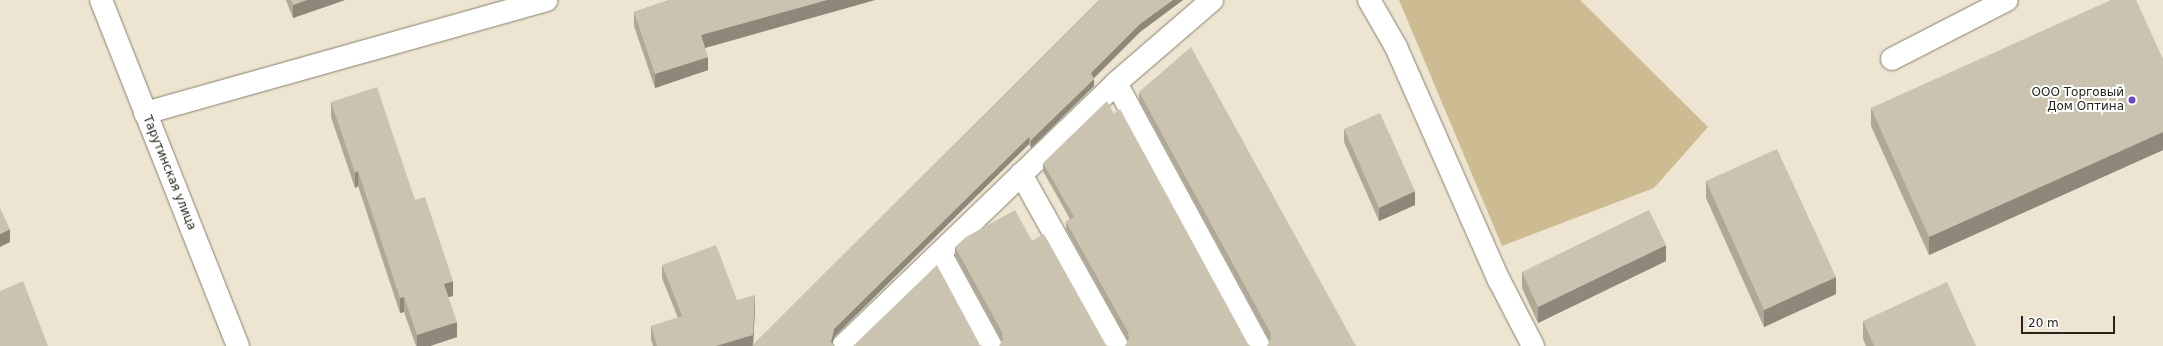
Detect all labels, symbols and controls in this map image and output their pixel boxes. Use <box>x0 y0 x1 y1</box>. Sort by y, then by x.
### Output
place label: ООО Торговый Дом Оптина <box>2032 86 2124 114</box>
marker: ООО Торговый Дом Оптина <box>2127 95 2137 105</box>
street label: Тарутинская улица <box>139 114 199 232</box>
scale bar <box>2023 308 2117 334</box>
text: 20 m <box>2028 316 2059 330</box>

